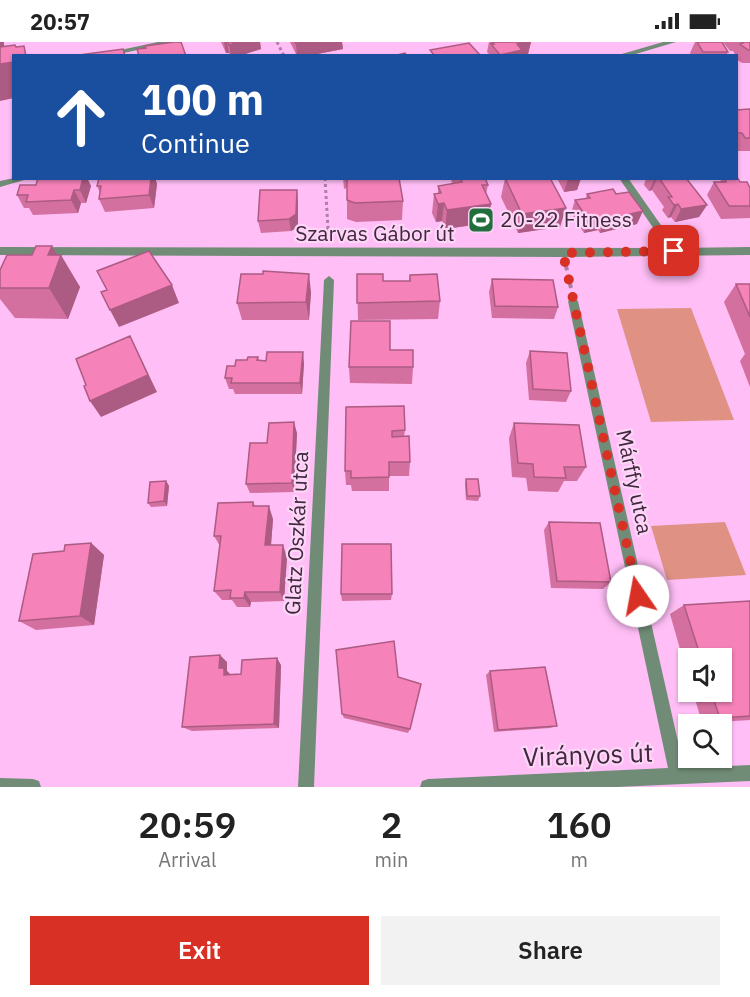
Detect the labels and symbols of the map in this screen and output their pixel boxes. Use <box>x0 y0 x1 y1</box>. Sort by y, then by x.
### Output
sports icon: 20-22 Fitness <box>466 205 496 235</box>
place label: 20-22 Fitness <box>500 205 632 233</box>
street label: Szarvas Gábor út <box>295 219 455 247</box>
pin <box>648 225 699 276</box>
street label: Márffy utca <box>610 427 660 537</box>
street label: Glatz Oszkár utca <box>278 450 314 616</box>
position arrow <box>606 564 670 628</box>
street label: Virányos út <box>522 735 654 773</box>

